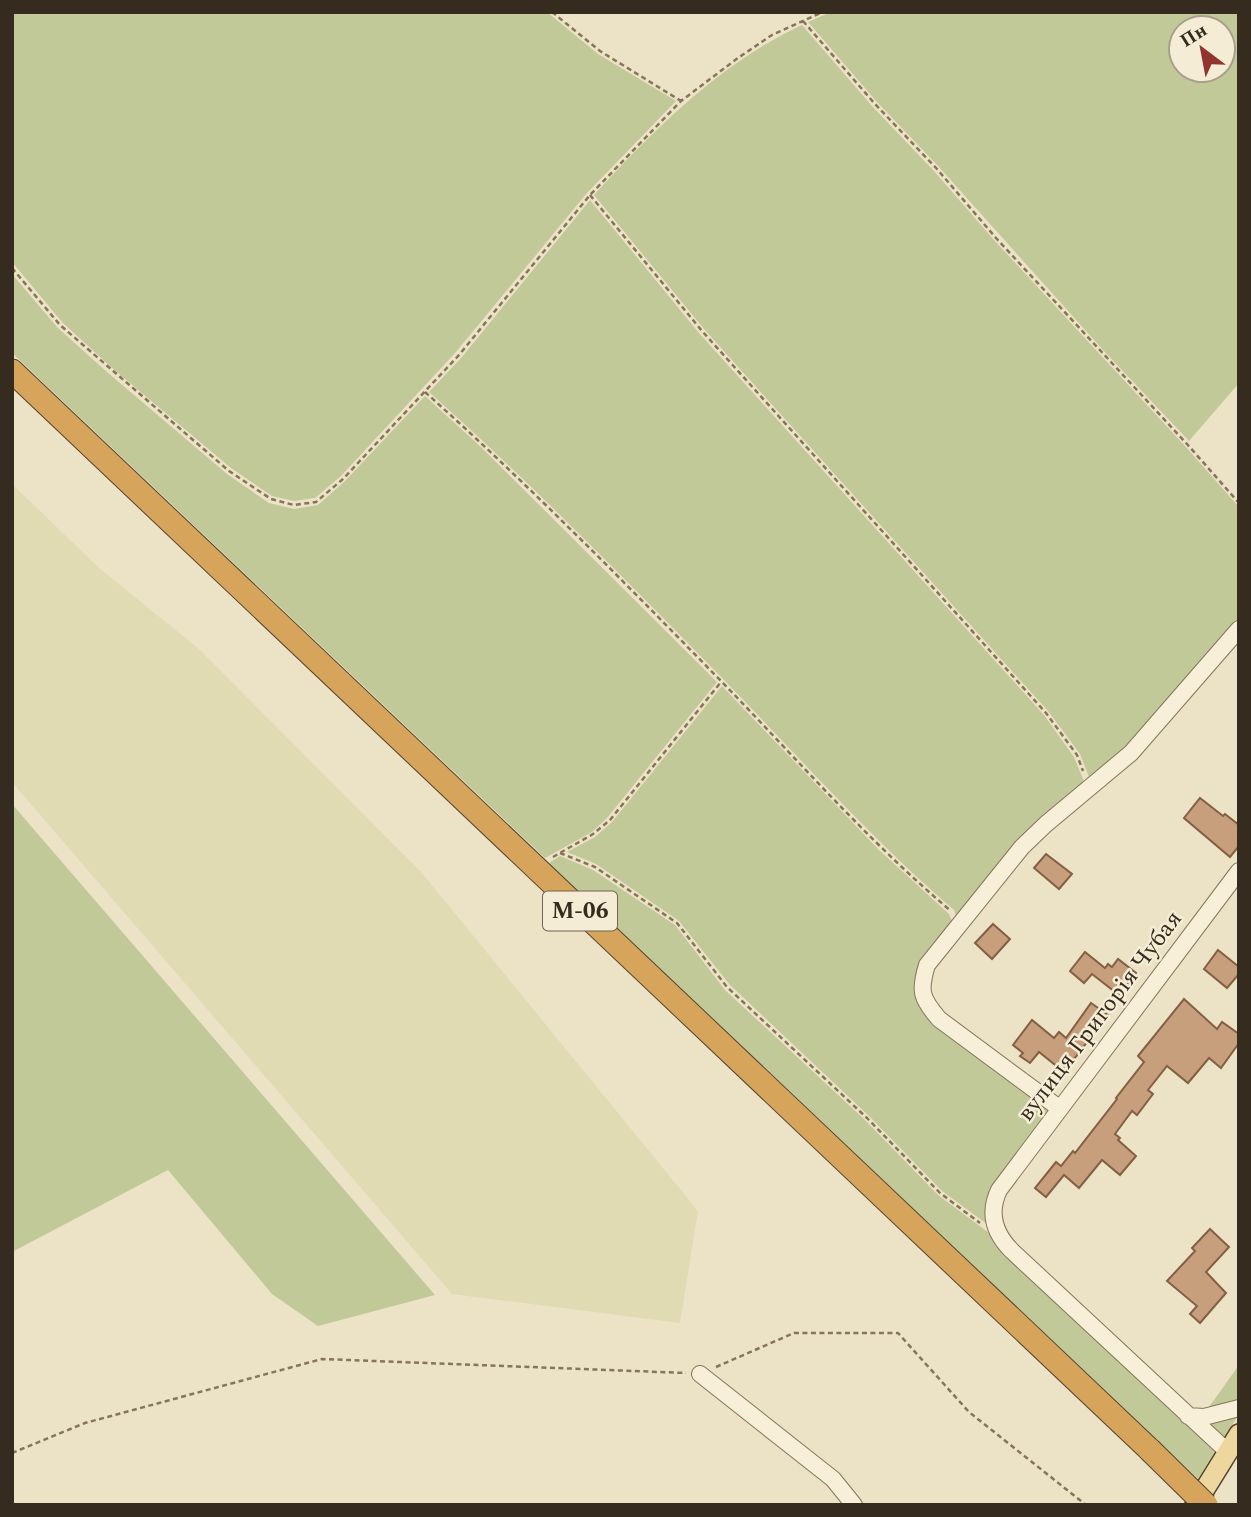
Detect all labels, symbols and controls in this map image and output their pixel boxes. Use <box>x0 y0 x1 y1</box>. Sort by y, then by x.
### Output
north arrow <box>1167 14 1237 84</box>
text: Пн <box>1174 16 1213 55</box>
road number: М-06 <box>543 891 617 930</box>
street label: вулиця Григорія Чубая <box>1009 903 1191 1129</box>

